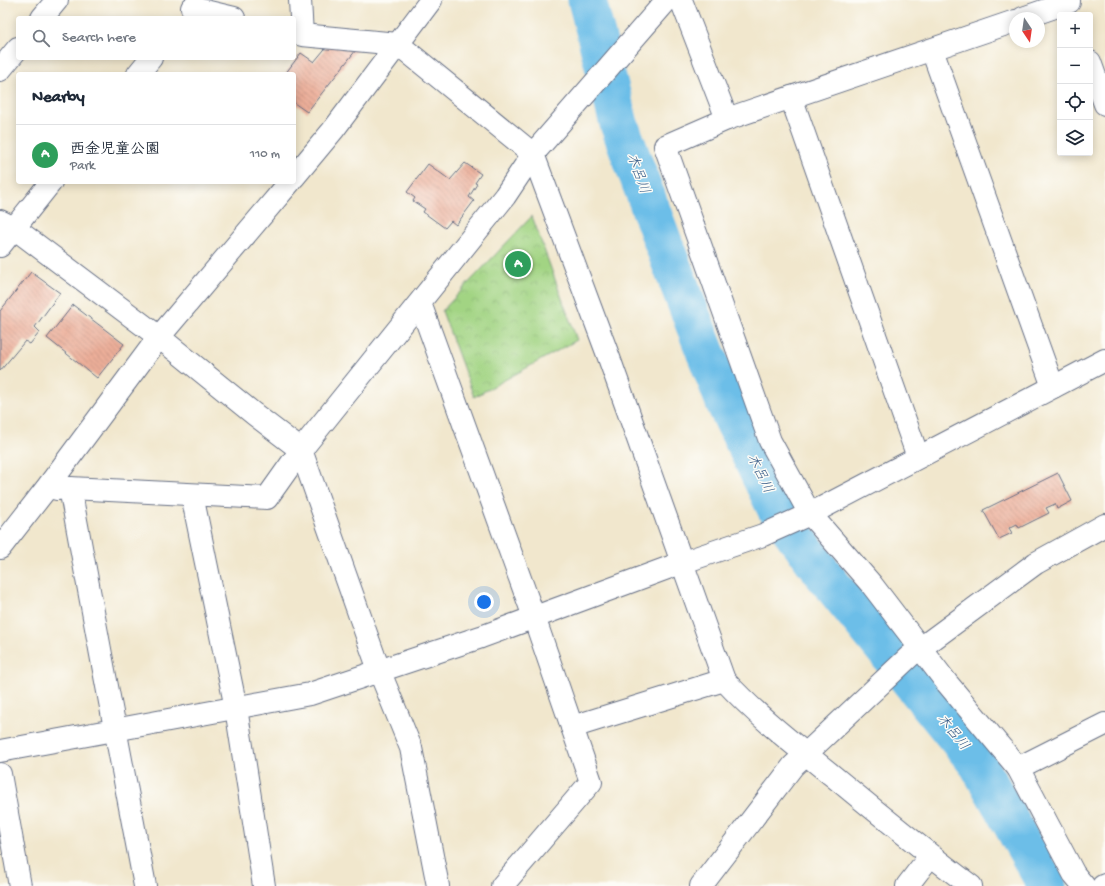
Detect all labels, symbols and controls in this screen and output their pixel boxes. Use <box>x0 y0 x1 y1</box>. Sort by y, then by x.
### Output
north arrow <box>1009 12 1045 48</box>
map controls <box>1057 12 1093 156</box>
button: + <box>1057 12 1093 48</box>
search box <box>16 16 296 60</box>
icon: search <box>30 27 52 49</box>
text: Search here <box>62 29 136 47</box>
button: − <box>1057 48 1093 84</box>
button: locate <box>1057 84 1093 120</box>
text: Nearby <box>32 88 85 108</box>
button: layers <box>1057 120 1093 156</box>
text: 西金児童公園 <box>70 141 160 159</box>
text: A <box>41 147 49 162</box>
text: 110 m <box>250 147 280 162</box>
water label: 木呂川 <box>622 151 653 197</box>
text: Park <box>70 159 95 174</box>
pin: A <box>505 249 531 279</box>
water label: 木呂川 <box>742 451 777 497</box>
your location <box>474 592 494 612</box>
water label: 木呂川 <box>932 711 973 755</box>

